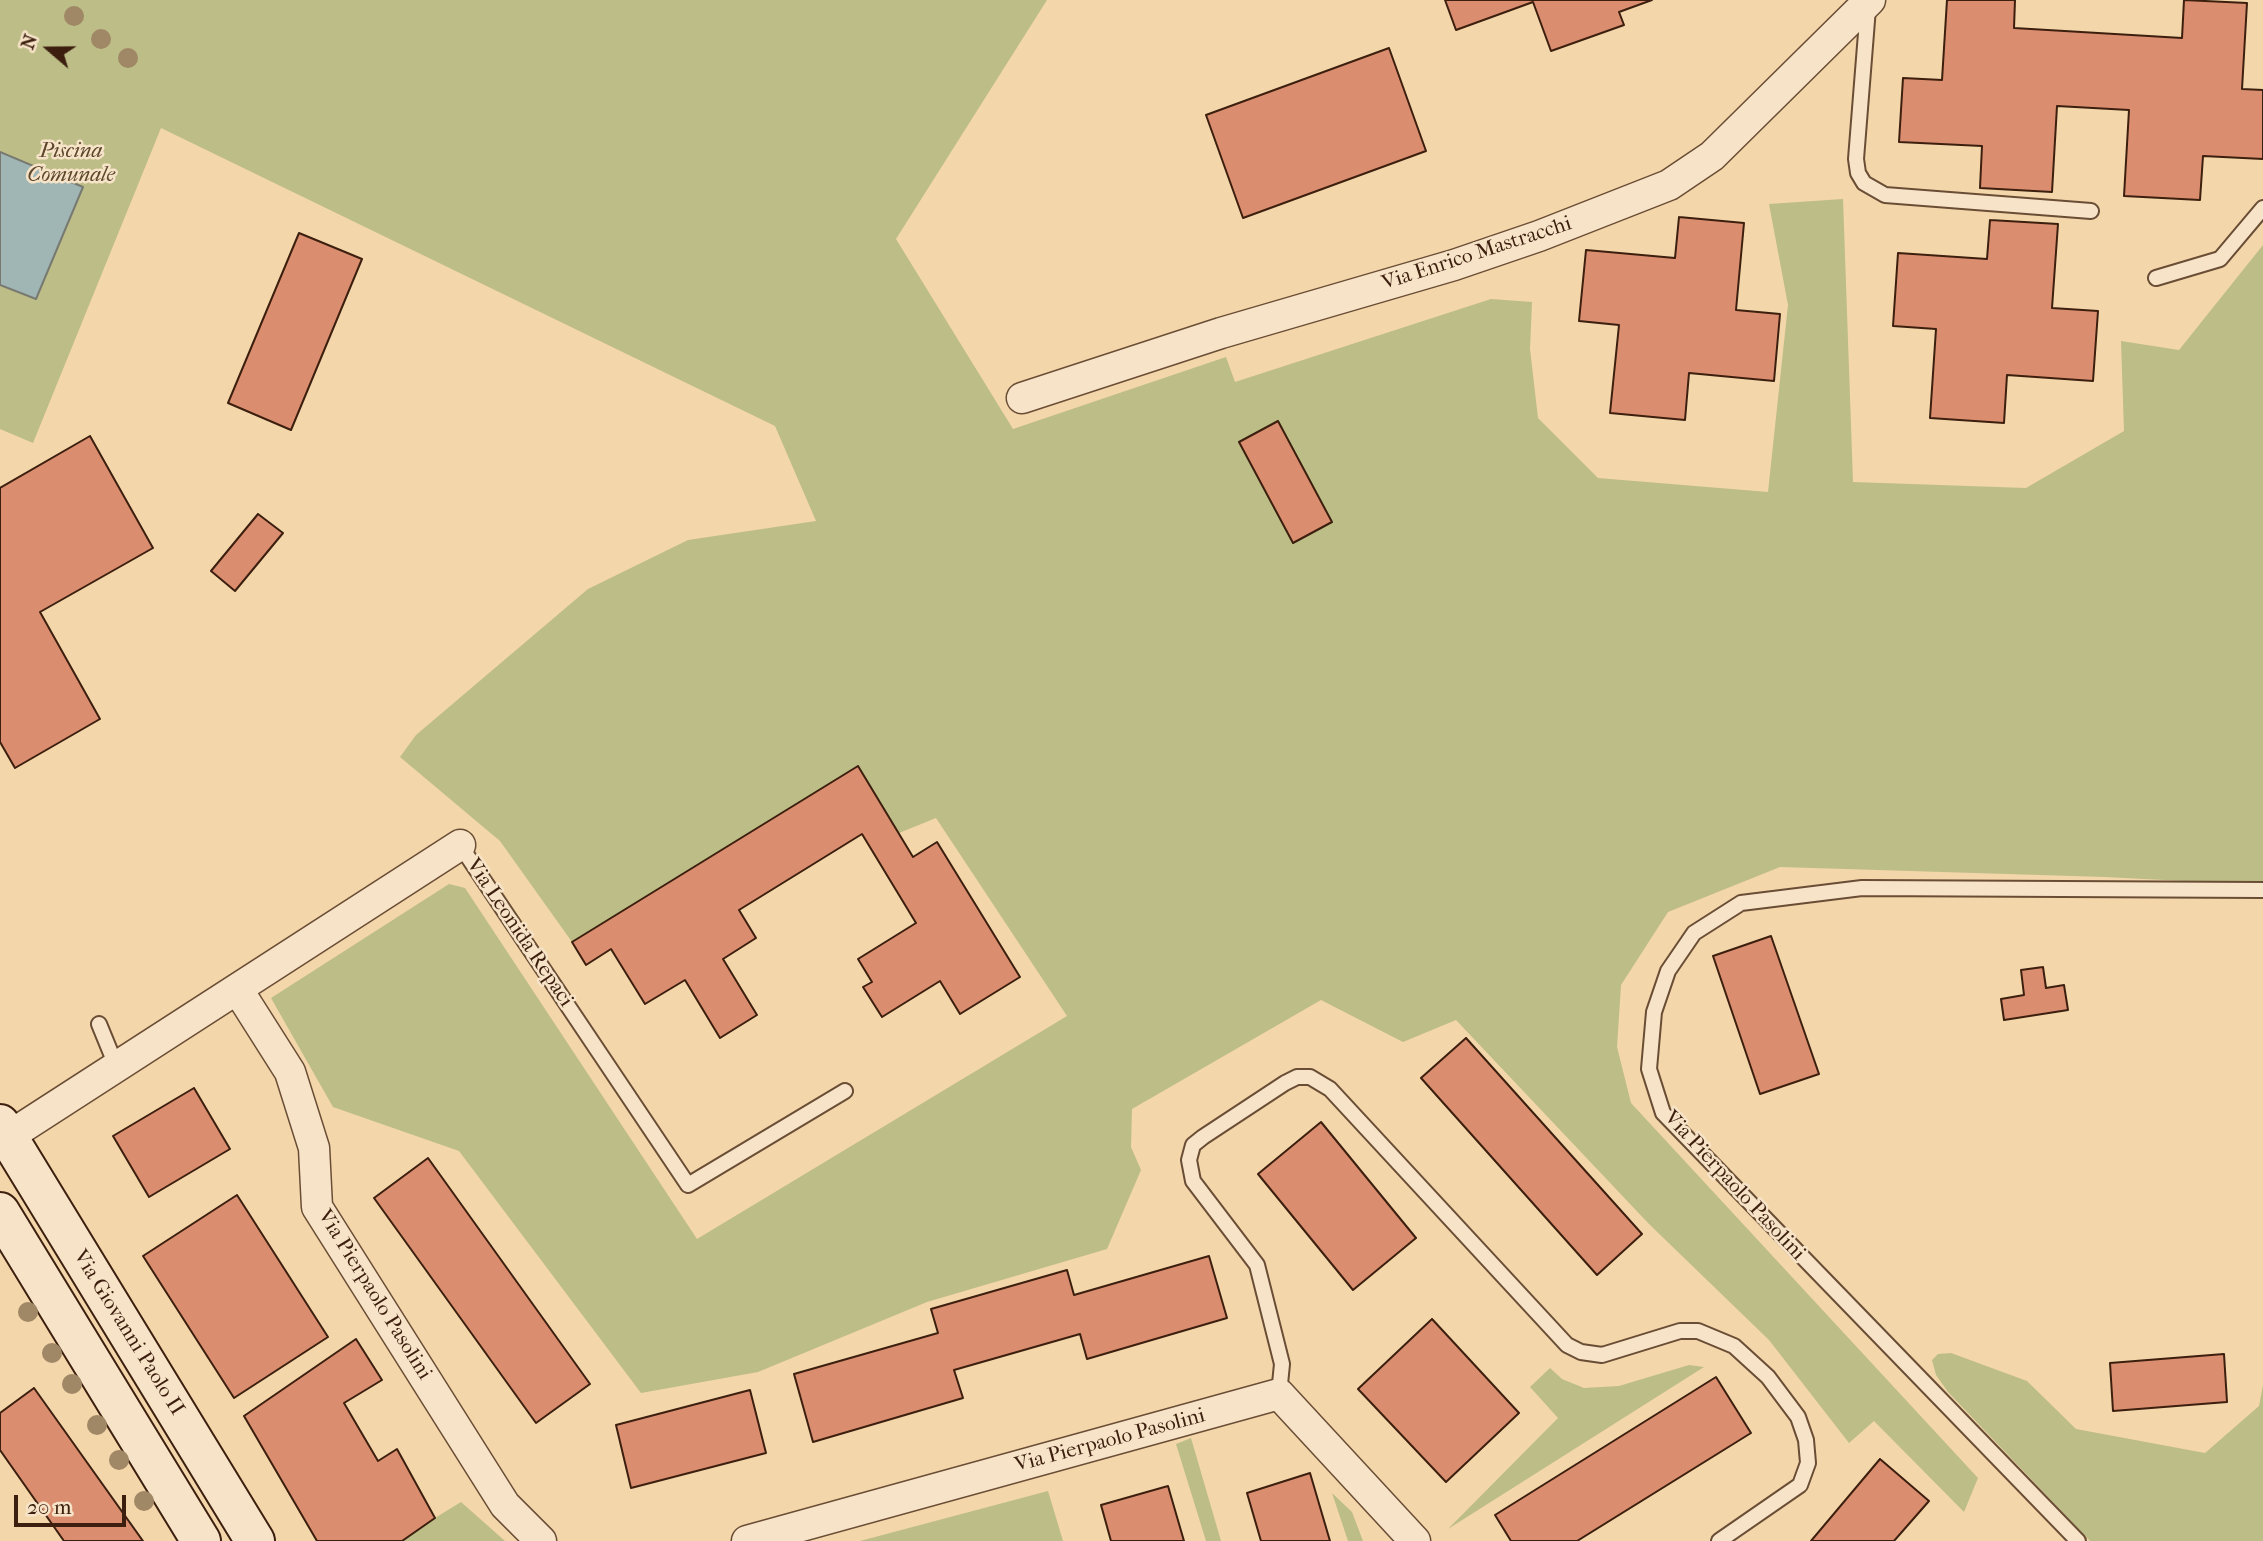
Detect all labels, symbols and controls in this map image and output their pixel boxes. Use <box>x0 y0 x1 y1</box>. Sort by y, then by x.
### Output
north arrow <box>14 14 84 84</box>
text: N <box>16 31 42 52</box>
park label: Piscina Comunale <box>27 139 115 189</box>
street label: Via Enrico Mastracchi <box>1379 211 1575 297</box>
street label: Via Leonida Repaci <box>460 854 578 1012</box>
street label: Via Pierpaolo Pasolini <box>1658 1106 1810 1266</box>
street label: Via Pierpaolo Pasolini <box>311 1205 437 1385</box>
street label: Via Giovanni Paolo II <box>67 1246 189 1420</box>
street label: Via Pierpaolo Pasolini <box>1012 1403 1208 1479</box>
scale bar <box>18 1482 130 1526</box>
text: 20 m <box>27 1495 71 1519</box>

